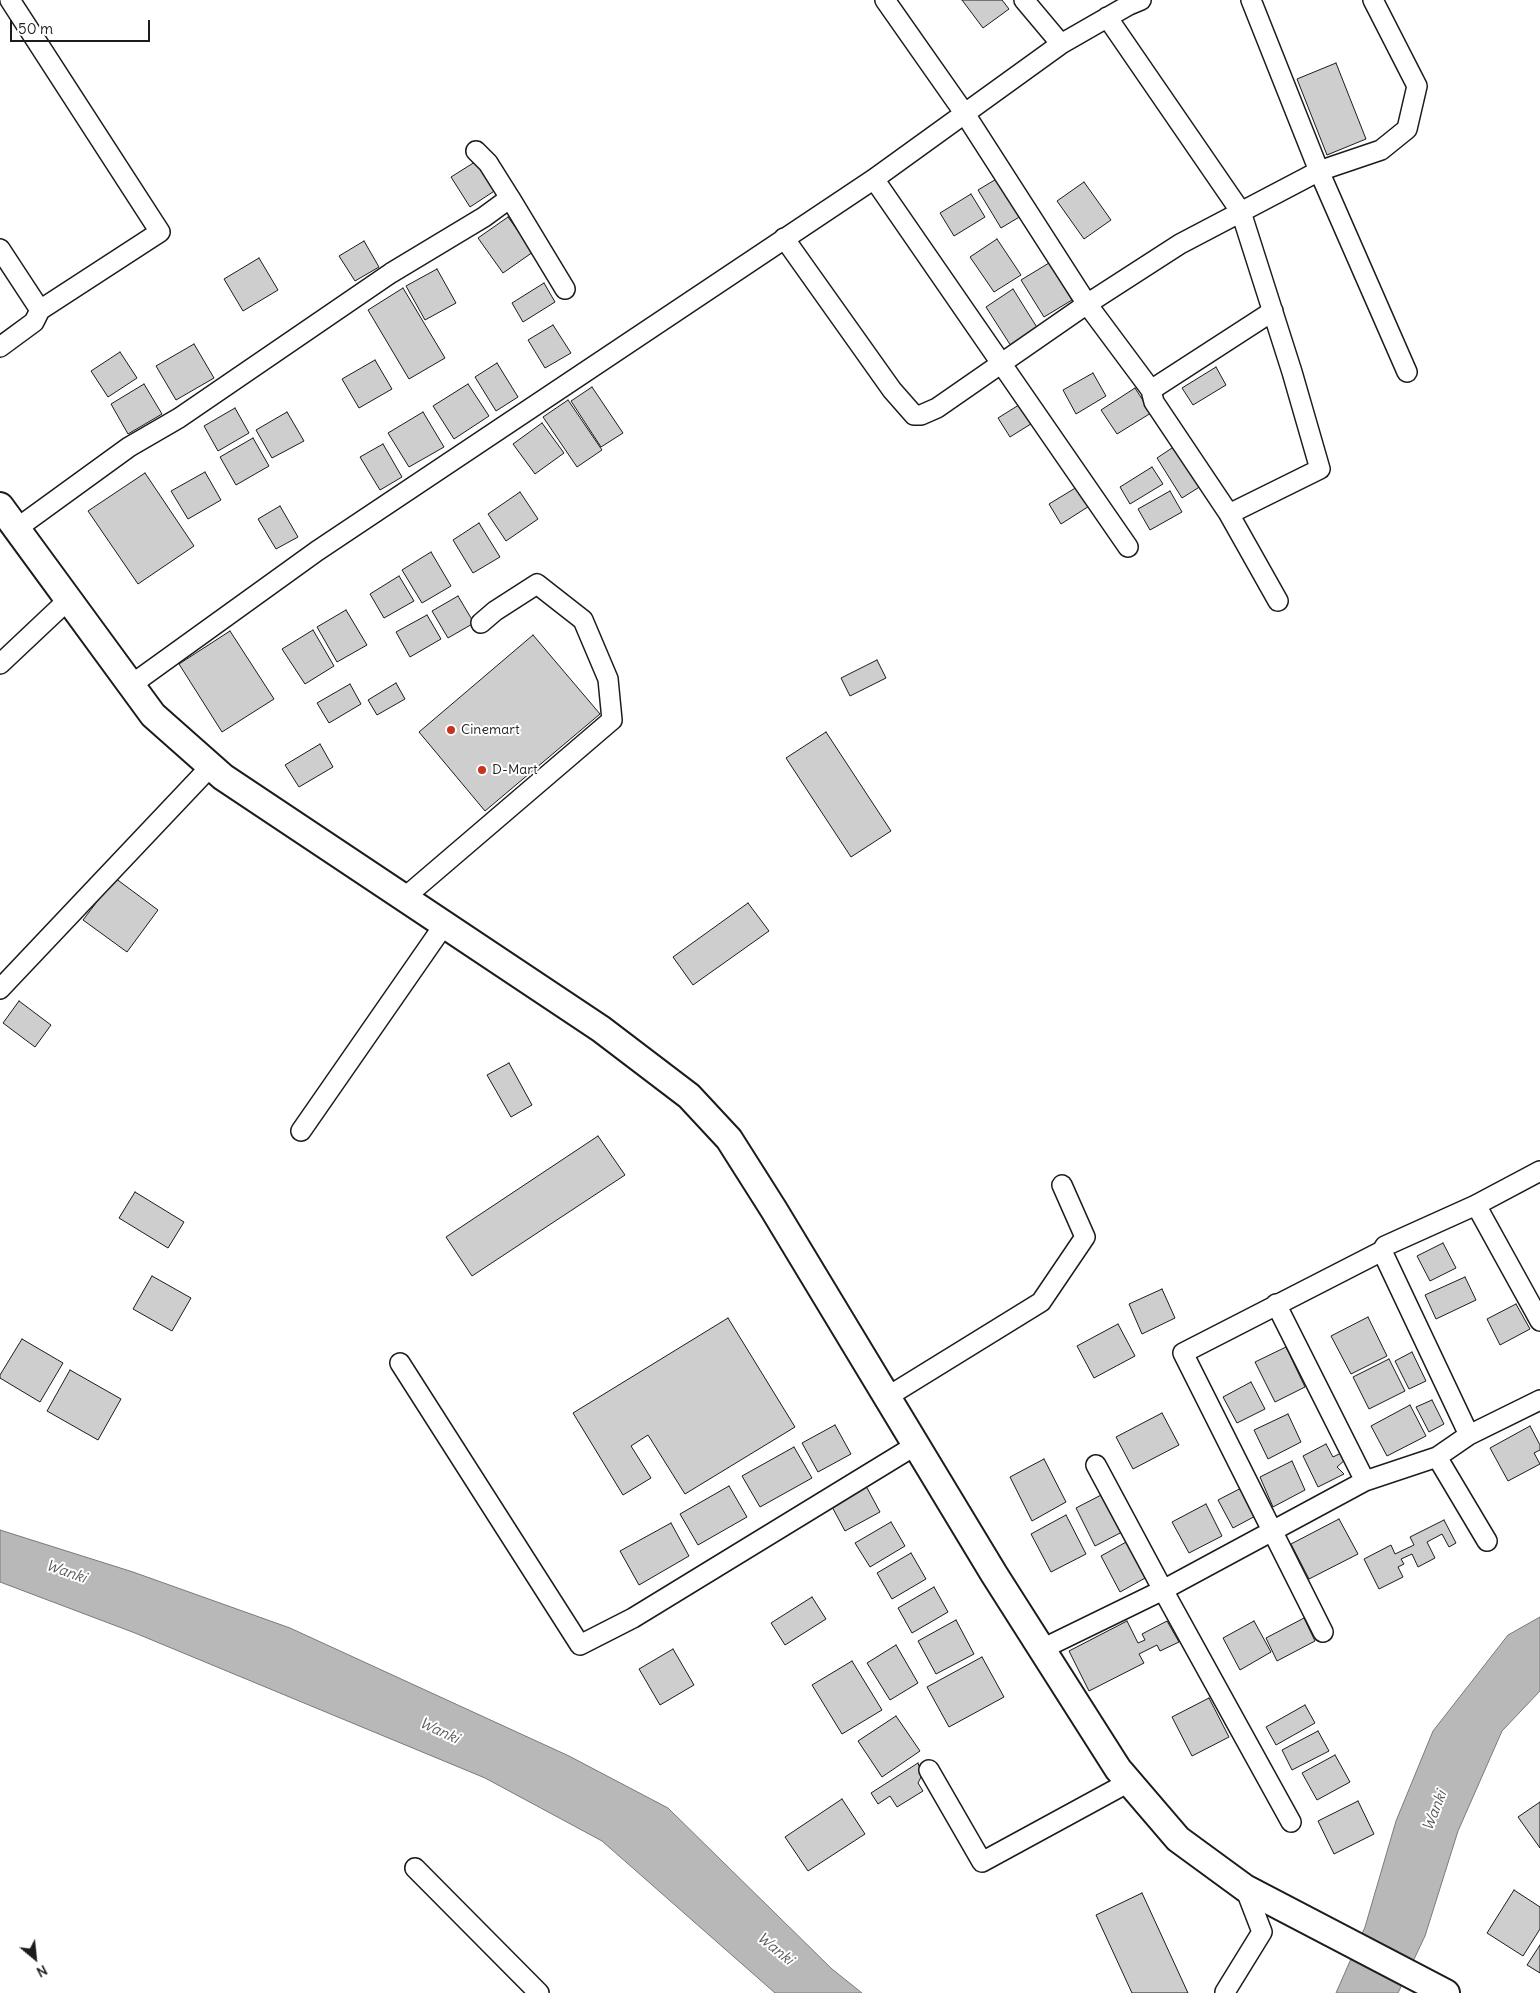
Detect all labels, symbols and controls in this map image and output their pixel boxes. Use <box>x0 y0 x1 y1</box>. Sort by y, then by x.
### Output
scale bar <box>12 10 152 42</box>
text: 50 m <box>18 19 53 38</box>
place label: Cinemart <box>461 722 520 738</box>
marker: Cinemart <box>445 724 457 736</box>
place label: D-Mart <box>492 762 538 778</box>
marker: D-Mart <box>476 764 488 776</box>
water label: Wanki <box>43 1557 89 1587</box>
water label: Wanki <box>416 1714 462 1748</box>
water label: Wanki <box>1419 1788 1451 1834</box>
water label: Wanki <box>753 1929 797 1969</box>
north arrow <box>10 1933 60 1983</box>
text: N <box>34 1961 51 1981</box>

